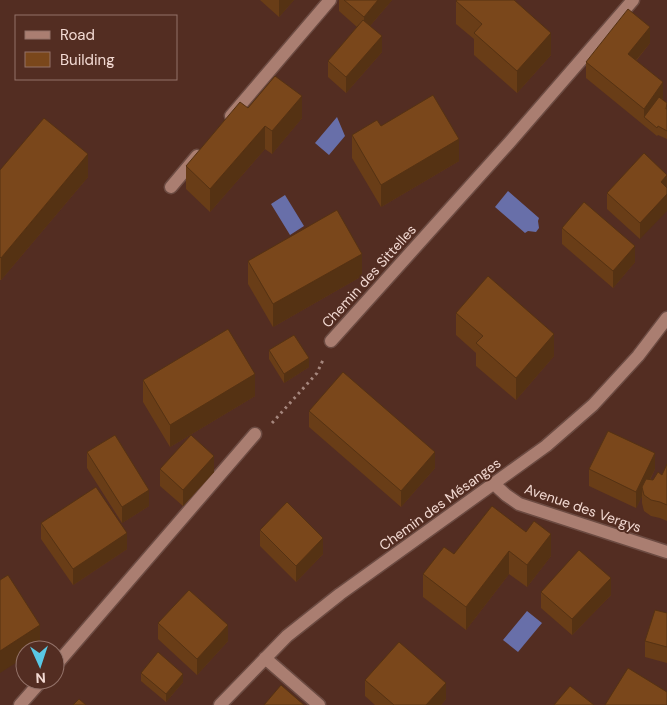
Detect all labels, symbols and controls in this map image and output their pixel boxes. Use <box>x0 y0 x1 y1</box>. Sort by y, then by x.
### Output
legend <box>15 15 178 80</box>
text: Road <box>60 25 95 45</box>
text: Building <box>60 50 115 70</box>
street label: Chemin des Sittelles <box>318 221 420 331</box>
street label: Chemin des Mésanges <box>376 454 504 554</box>
street label: Avenue des Vergys <box>522 480 644 536</box>
north arrow <box>15 640 65 690</box>
text: N <box>35 669 46 687</box>

